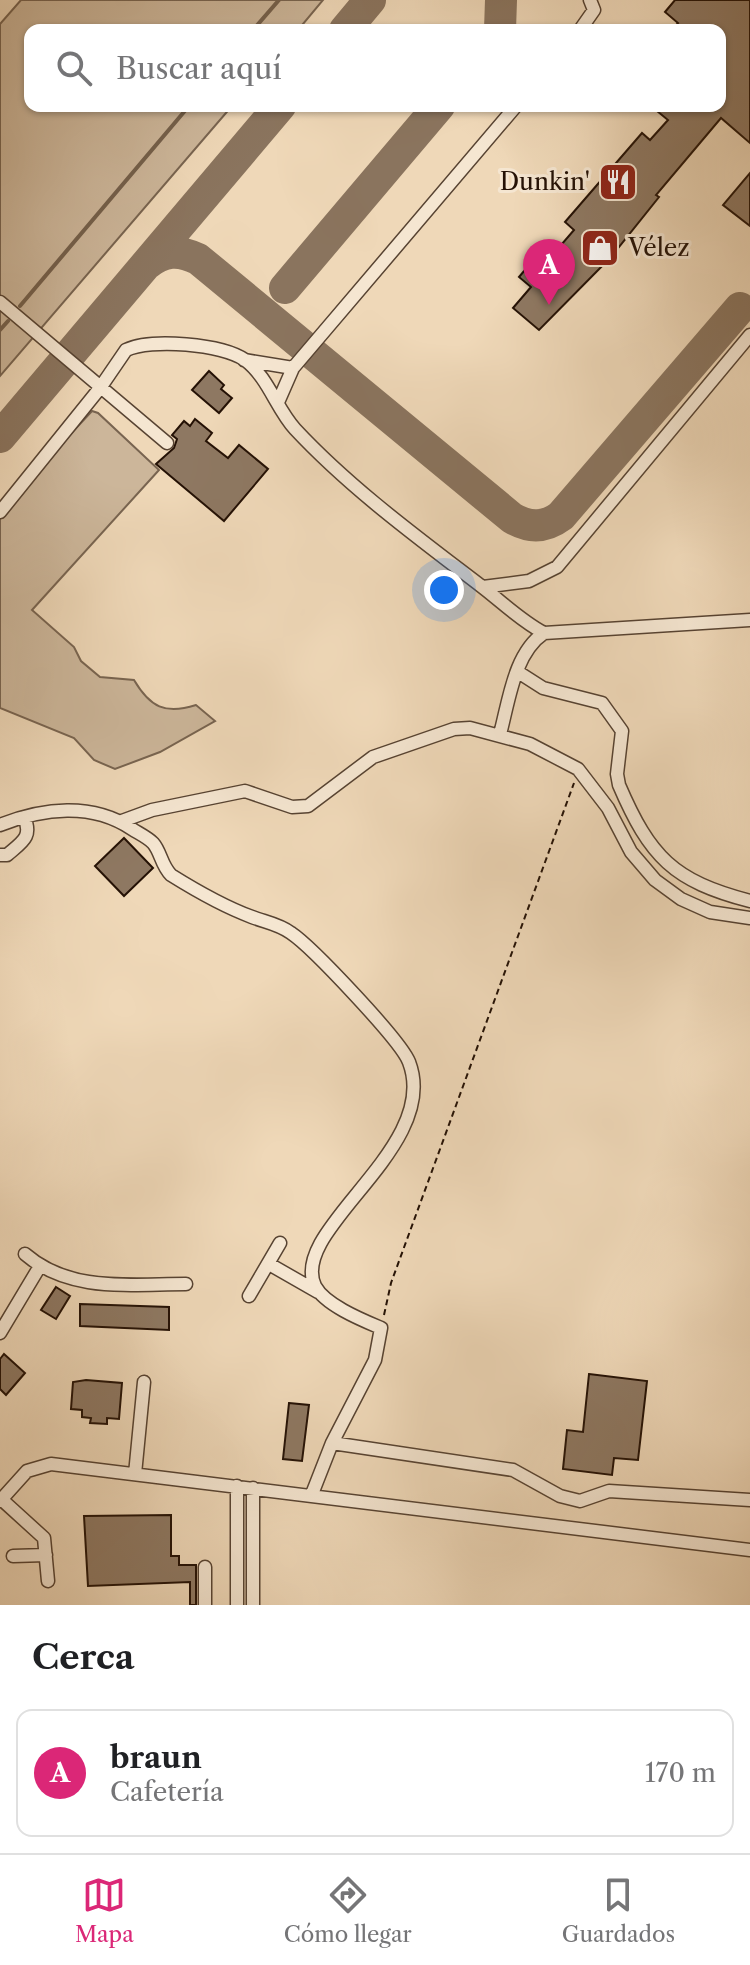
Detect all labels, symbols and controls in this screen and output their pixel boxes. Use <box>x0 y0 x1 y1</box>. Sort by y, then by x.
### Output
search box <box>24 24 726 112</box>
icon: search <box>52 46 96 90</box>
text: Buscar aquí <box>116 50 282 87</box>
restaurant icon: Dunkin' <box>597 161 639 203</box>
place label: Dunkin' <box>500 167 590 196</box>
shop icon: Vélez <box>579 227 621 269</box>
place label: Vélez <box>627 233 690 262</box>
pin: A <box>523 239 575 305</box>
your location <box>424 570 464 610</box>
text: Cerca <box>32 1636 134 1678</box>
text: braun <box>110 1739 202 1776</box>
text: A <box>50 1757 70 1789</box>
text: 170 m <box>645 1757 716 1789</box>
text: Cafetería <box>110 1776 224 1808</box>
tab: Mapa <box>75 1873 134 1948</box>
tab: Cómo llegar <box>284 1873 412 1948</box>
tab: Guardados <box>562 1873 675 1948</box>

